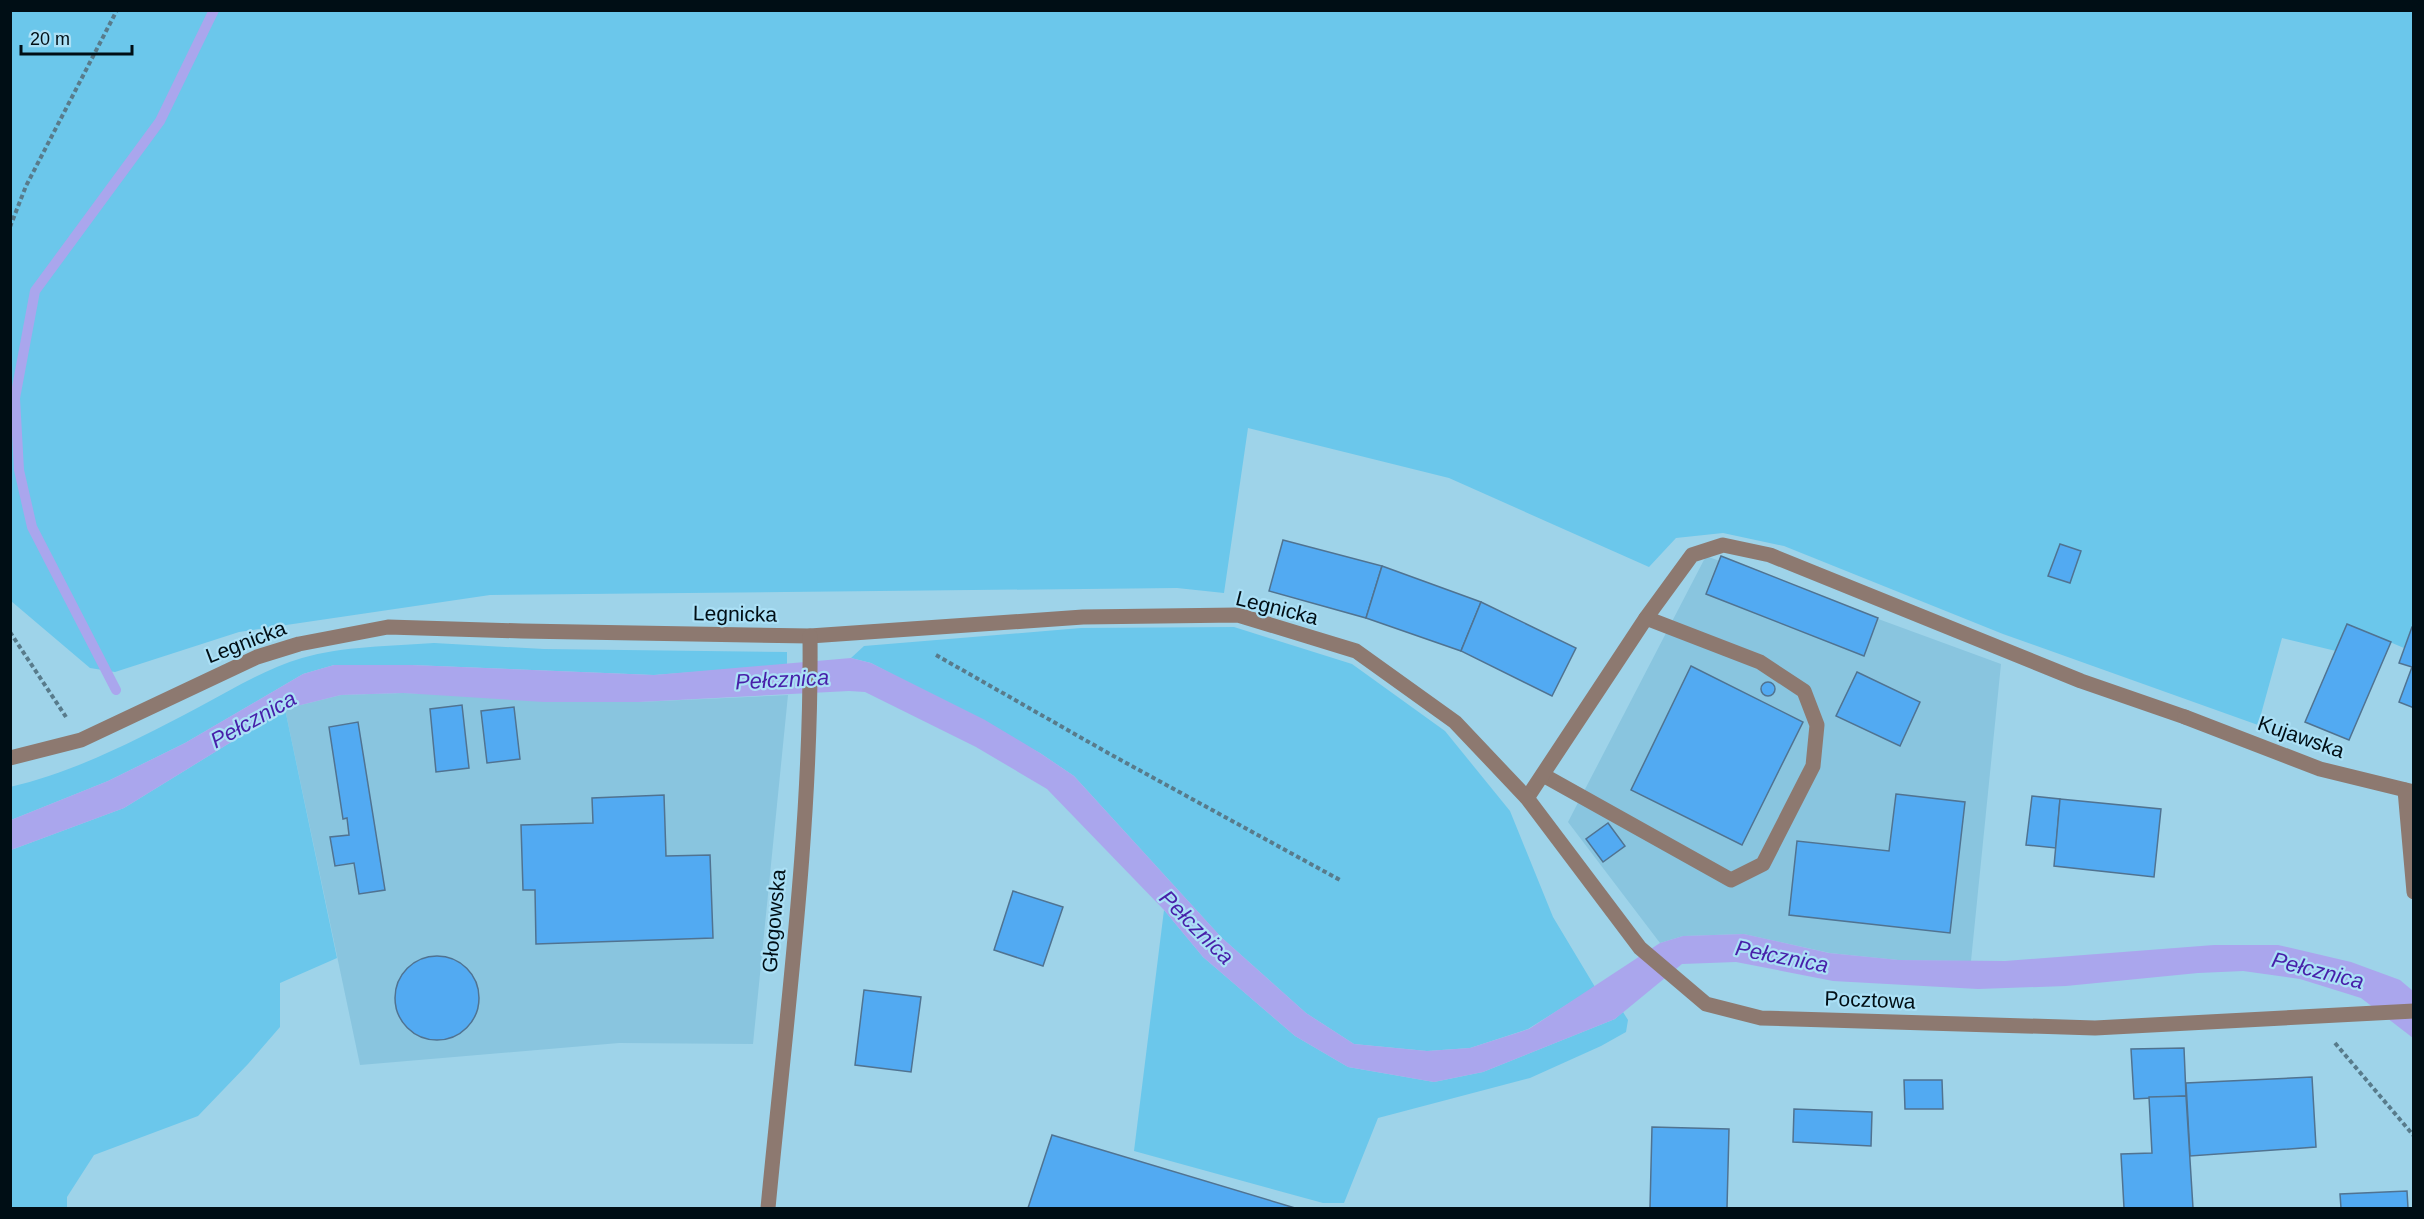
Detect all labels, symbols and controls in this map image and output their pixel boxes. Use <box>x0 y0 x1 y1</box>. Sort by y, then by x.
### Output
scale bar <box>21 18 132 56</box>
text: 20 m <box>30 29 70 49</box>
street label: Legnicka <box>1234 586 1321 629</box>
street label: Legnicka <box>693 601 778 626</box>
street label: Legnicka <box>202 616 289 667</box>
water label: Pełcznica <box>734 665 830 694</box>
water label: Pełcznica <box>206 686 300 753</box>
street label: Kujawska <box>2255 711 2348 762</box>
street label: Głogowska <box>758 868 790 974</box>
water label: Pełcznica <box>1155 885 1239 969</box>
water label: Pełcznica <box>1733 935 1831 978</box>
water label: Pełcznica <box>2269 947 2367 994</box>
street label: Pocztowa <box>1824 986 1916 1013</box>

